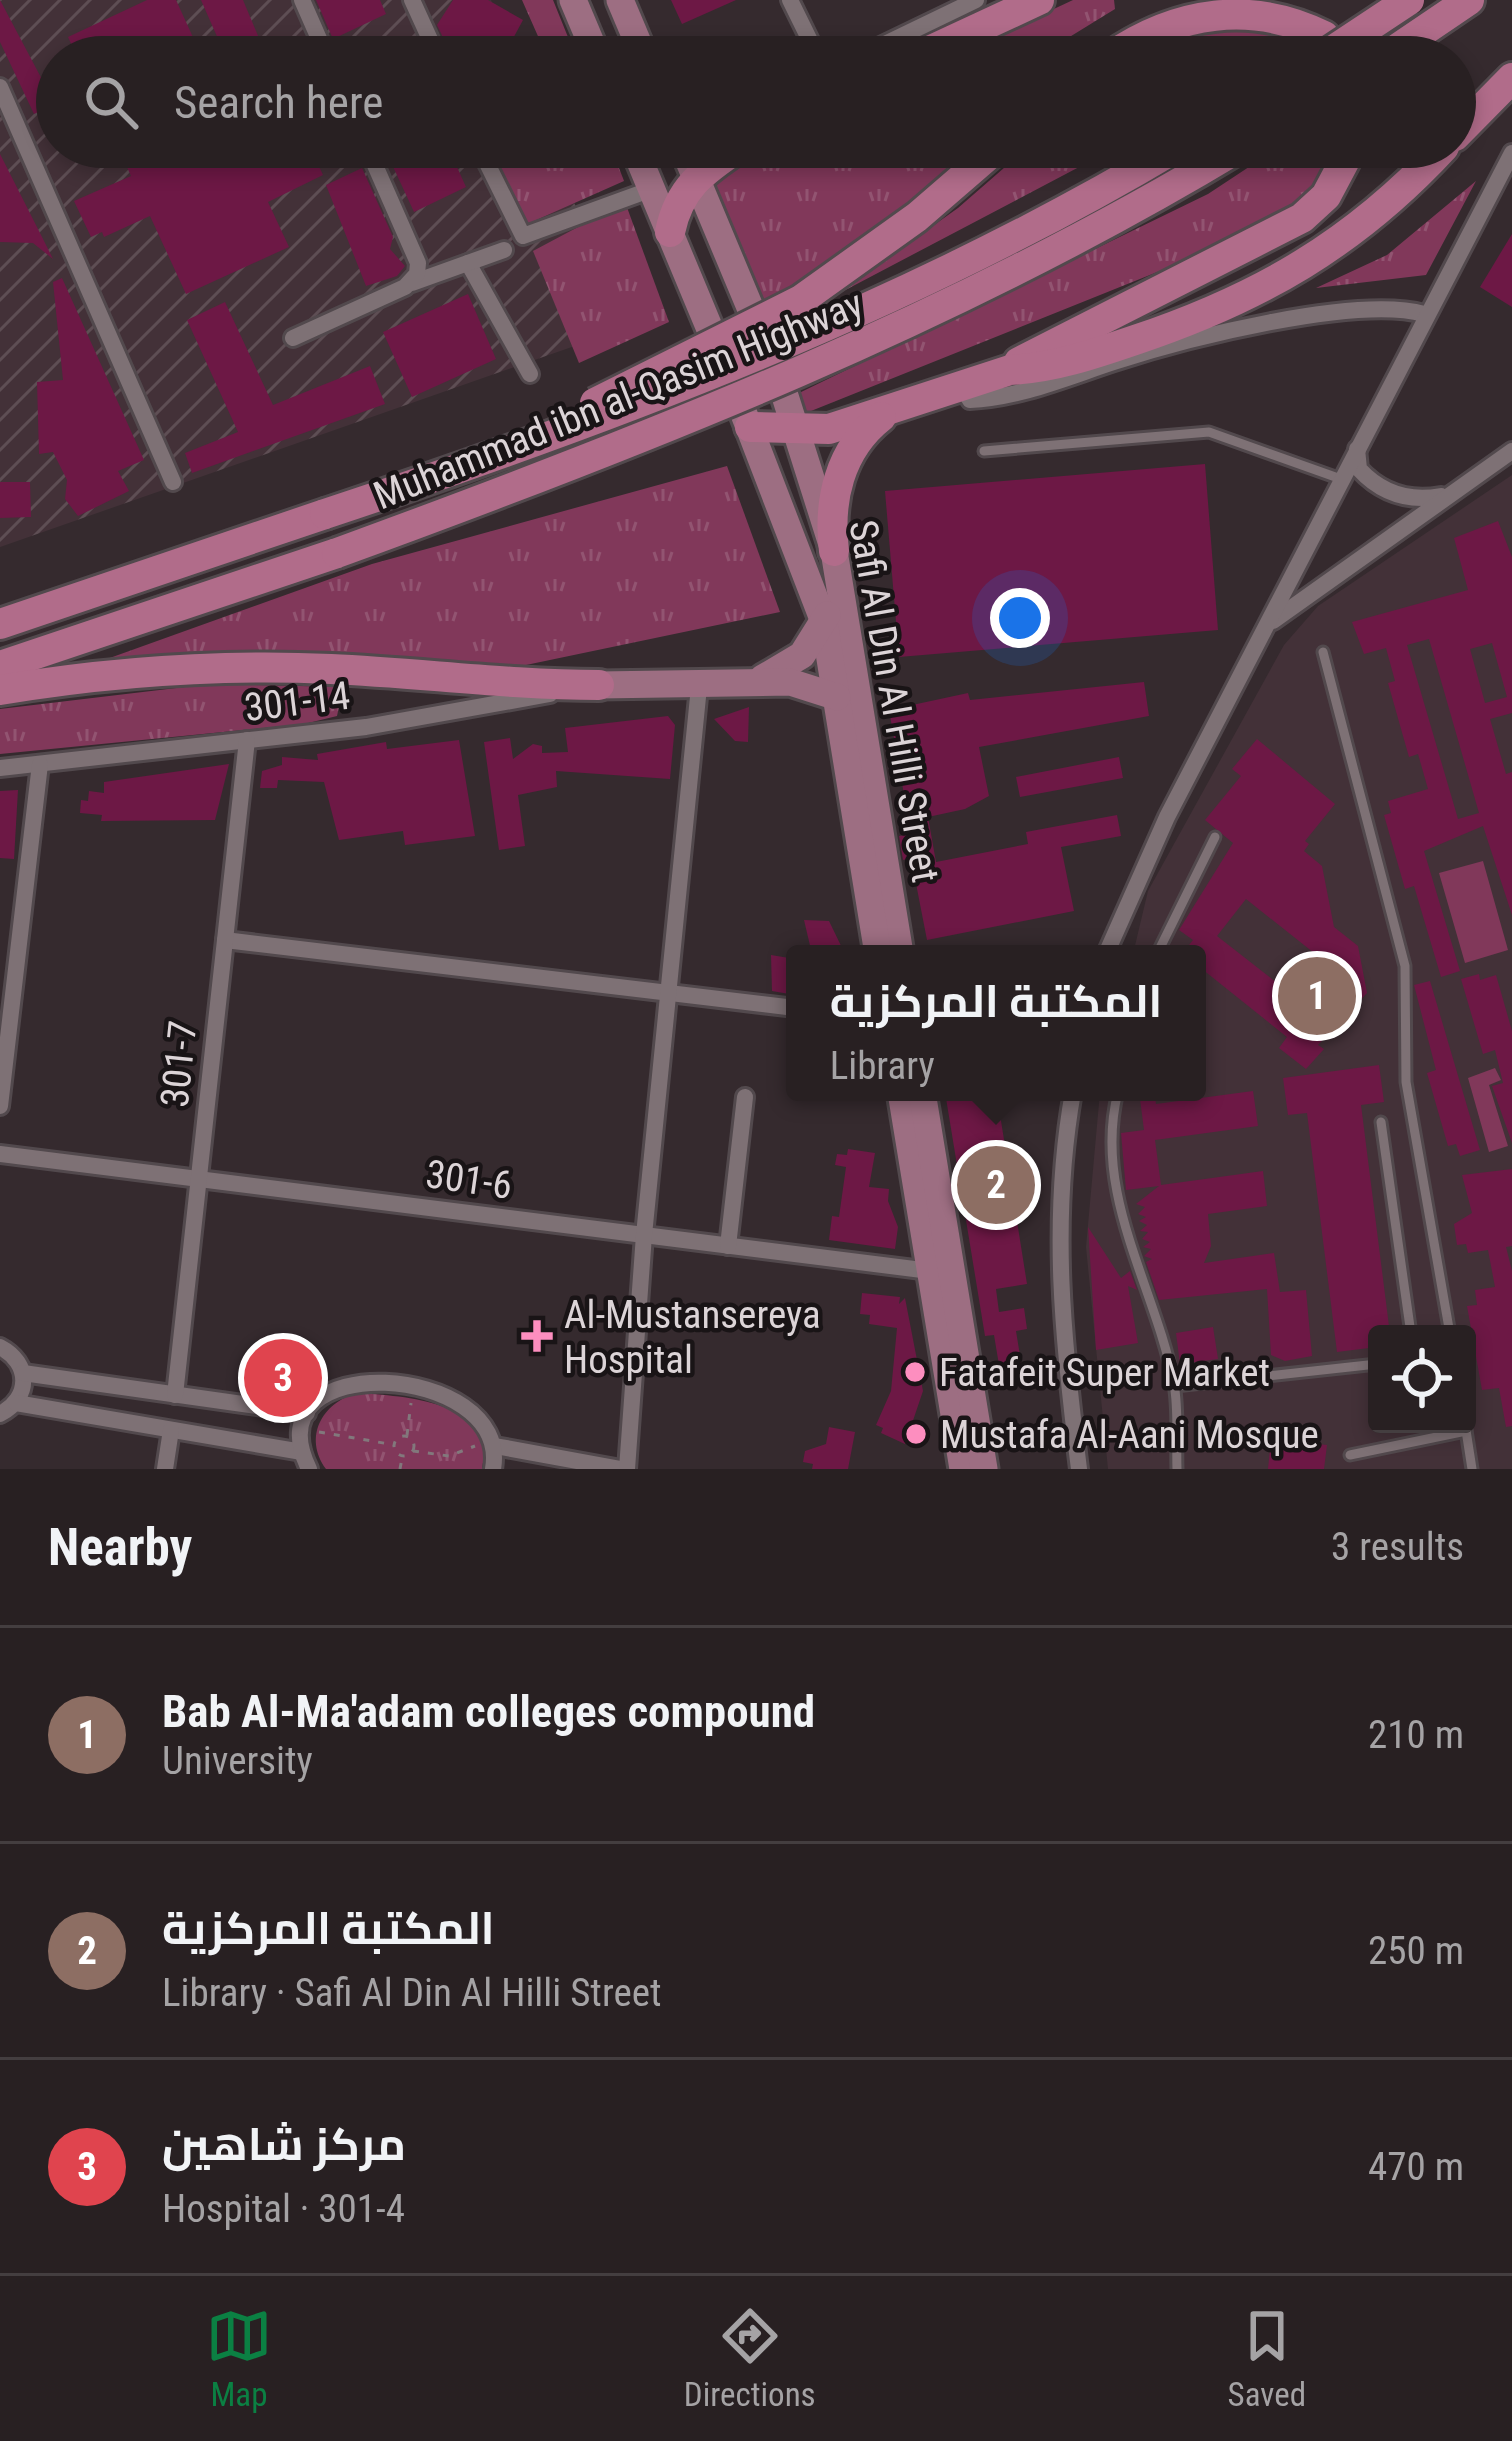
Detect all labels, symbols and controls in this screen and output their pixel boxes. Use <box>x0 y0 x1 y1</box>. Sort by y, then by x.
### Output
search box <box>36 36 1476 168</box>
icon: search <box>78 69 144 135</box>
text: Search here <box>174 76 383 129</box>
street label: Muhammad ibn al-Qasim Highway <box>367 281 870 519</box>
street label: Safi Al Din Al Hilli Street <box>839 516 949 886</box>
your location <box>990 588 1050 648</box>
street label: 301-14 <box>242 673 352 731</box>
popup <box>786 945 1206 1101</box>
pin: 1 <box>1278 951 1356 1041</box>
text: المكتبة المركزية <box>830 975 1162 1028</box>
street label: 301-7 <box>152 1019 206 1110</box>
text: Library <box>830 1043 935 1089</box>
pin: 2 <box>957 1140 1035 1230</box>
street label: 301-6 <box>423 1151 515 1209</box>
place label: Al-Mustansereya Hospital <box>564 1292 821 1383</box>
marker: Al-Mustansereya Hospital <box>521 1320 553 1352</box>
map controls <box>1368 1325 1476 1433</box>
button: locate <box>1368 1325 1476 1433</box>
pin: 3 <box>244 1333 322 1423</box>
place label: Fatafeit Super Market <box>939 1350 1270 1396</box>
marker: Fatafeit Super Market <box>902 1359 928 1385</box>
place label: Mustafa Al-Aani Mosque <box>940 1412 1319 1458</box>
marker: Mustafa Al-Aani Mosque <box>903 1421 929 1447</box>
text: Nearby <box>48 1518 192 1577</box>
text: 3 results <box>1331 1524 1464 1570</box>
text: Bab Al-Ma'adam colleges compound <box>162 1685 815 1738</box>
text: 1 <box>77 1712 97 1758</box>
text: 210 m <box>1368 1712 1464 1758</box>
text: University <box>162 1738 313 1784</box>
text: المكتبة المركزية <box>162 1902 495 1955</box>
text: 2 <box>77 1928 97 1974</box>
text: 250 m <box>1368 1928 1464 1974</box>
text: Library · Safi Al Din Al Hilli Street <box>162 1970 662 2016</box>
text: مركز شاهين <box>162 2118 406 2171</box>
text: 3 <box>77 2144 97 2190</box>
text: 470 m <box>1368 2144 1464 2190</box>
text: Hospital · 301-4 <box>162 2186 405 2232</box>
tab: Map <box>206 2303 272 2414</box>
tab: Directions <box>684 2303 816 2414</box>
tab: Saved <box>1228 2303 1306 2414</box>

